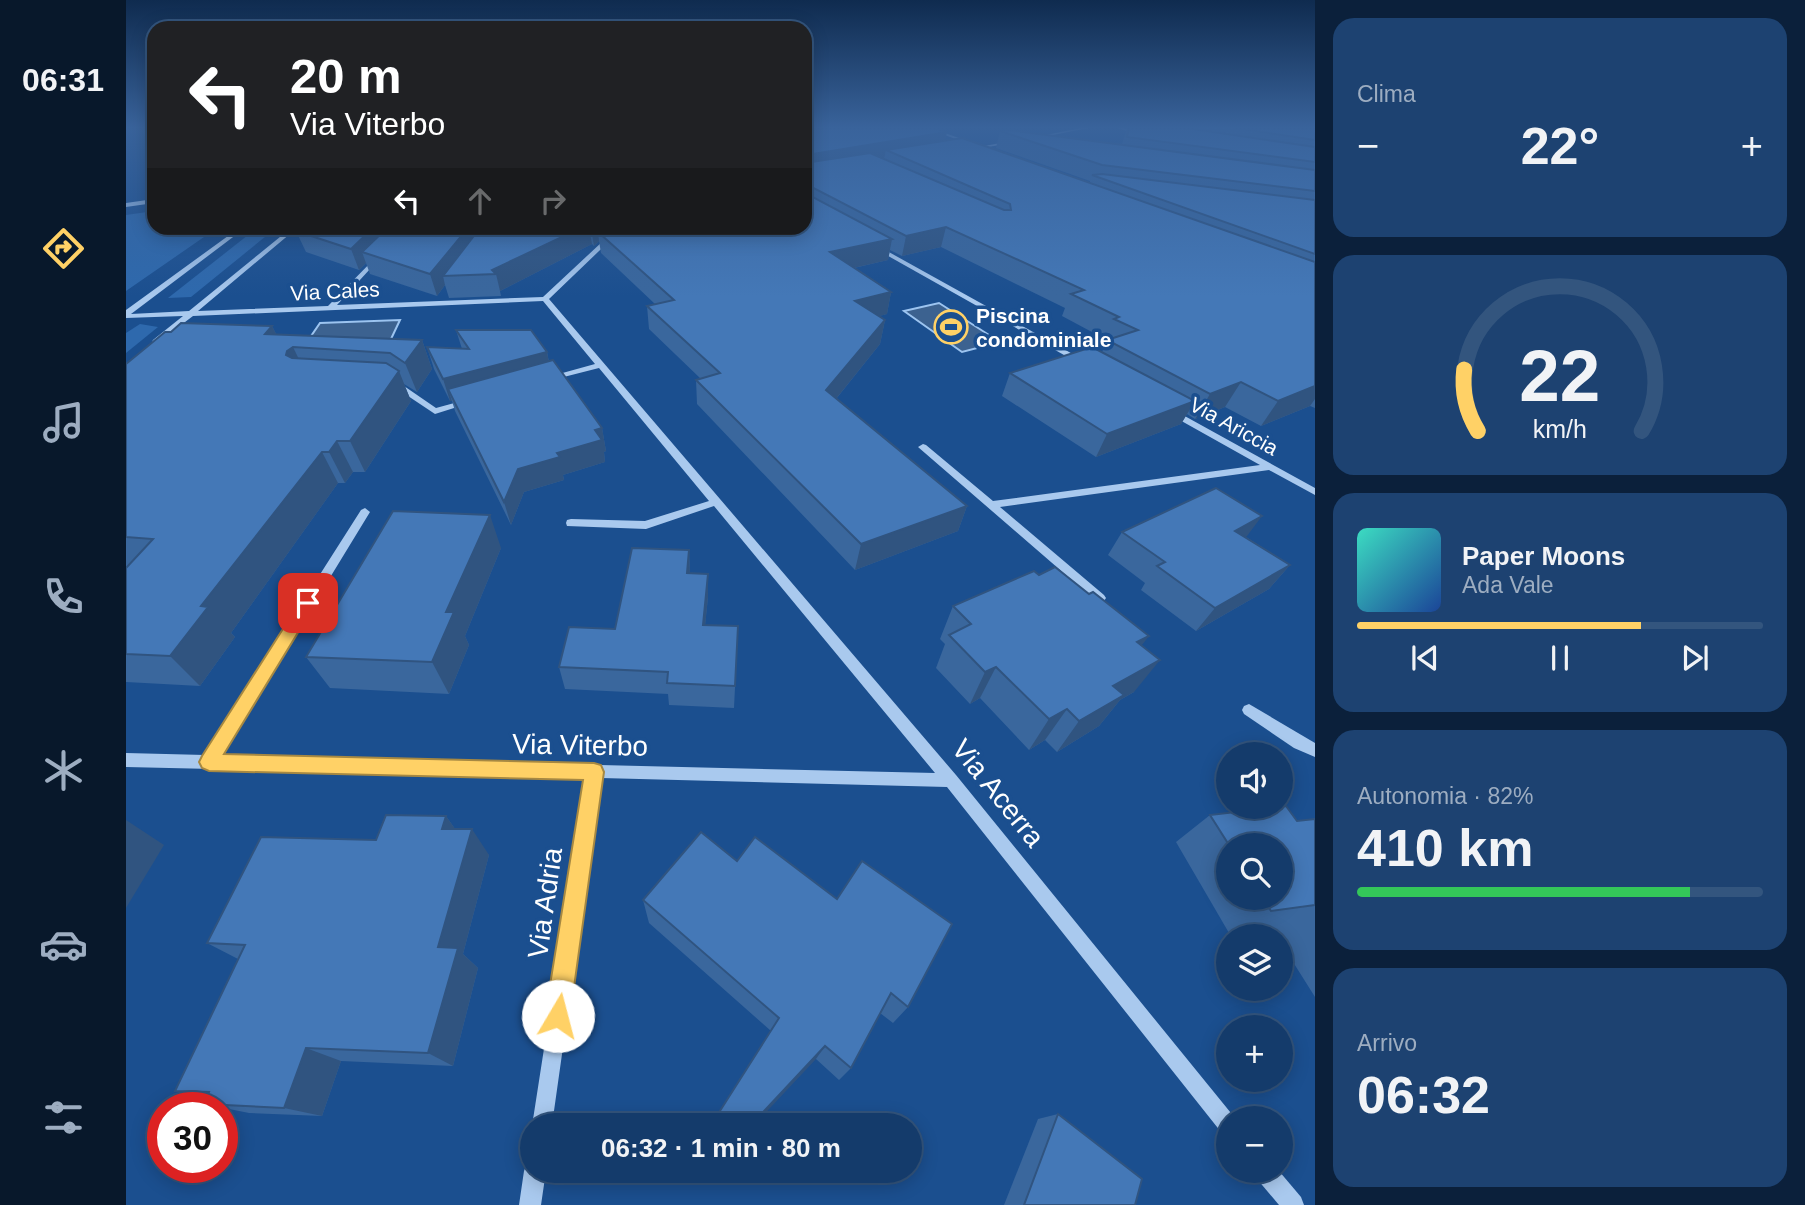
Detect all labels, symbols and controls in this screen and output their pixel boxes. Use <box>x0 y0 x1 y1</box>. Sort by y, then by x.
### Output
icon: left <box>175 49 266 140</box>
text: 20 m <box>290 49 402 103</box>
text: 06:31 <box>22 62 104 98</box>
text: Clima <box>1357 81 1416 107</box>
text: Via Viterbo <box>290 106 445 142</box>
text: 22° <box>1521 117 1599 175</box>
text: − <box>1357 125 1379 167</box>
text: + <box>1741 125 1763 167</box>
icon: left <box>388 182 426 220</box>
icon: ahead <box>461 182 499 220</box>
icon: right <box>534 182 572 220</box>
icon: directions <box>39 224 88 273</box>
street label: Via Cales <box>290 277 380 305</box>
place label: Piscina condominiale <box>976 304 1111 351</box>
sports icon: Piscina condominiale <box>932 308 970 346</box>
text: 22 <box>1520 336 1600 417</box>
street label: Via Ariccia <box>1186 392 1283 460</box>
icon: music <box>39 398 88 447</box>
text: km/h <box>1533 415 1587 443</box>
text: Paper Moons <box>1462 541 1625 571</box>
icon: phone <box>39 572 88 621</box>
text: Ada Vale <box>1462 572 1554 598</box>
pin <box>278 573 338 633</box>
icon: arrive <box>289 584 327 622</box>
icon: previous <box>1406 639 1444 677</box>
icon: pause <box>1541 639 1579 677</box>
icon: next <box>1676 639 1714 677</box>
street label: Via Viterbo <box>512 728 648 762</box>
street label: Via Acerra <box>945 733 1051 853</box>
map controls <box>1216 742 1293 1183</box>
button: sound <box>1216 742 1293 819</box>
icon: climate <box>39 746 88 795</box>
text: Autonomia · 82% <box>1357 783 1533 809</box>
text: 410 km <box>1357 819 1533 877</box>
button: search <box>1216 833 1293 910</box>
street label: Via Adria <box>522 845 568 960</box>
icon: car <box>39 920 88 969</box>
button: layers <box>1216 924 1293 1001</box>
position arrow <box>521 979 595 1053</box>
button: + <box>1216 1015 1293 1092</box>
text: Arrivo <box>1357 1030 1417 1056</box>
text: 06:32 <box>1357 1066 1490 1124</box>
speed limit sign: 30 <box>147 1092 238 1183</box>
icon: filters <box>39 1093 88 1142</box>
button: − <box>1216 1106 1293 1183</box>
text: 06:32 · 1 min · 80 m <box>601 1133 841 1163</box>

